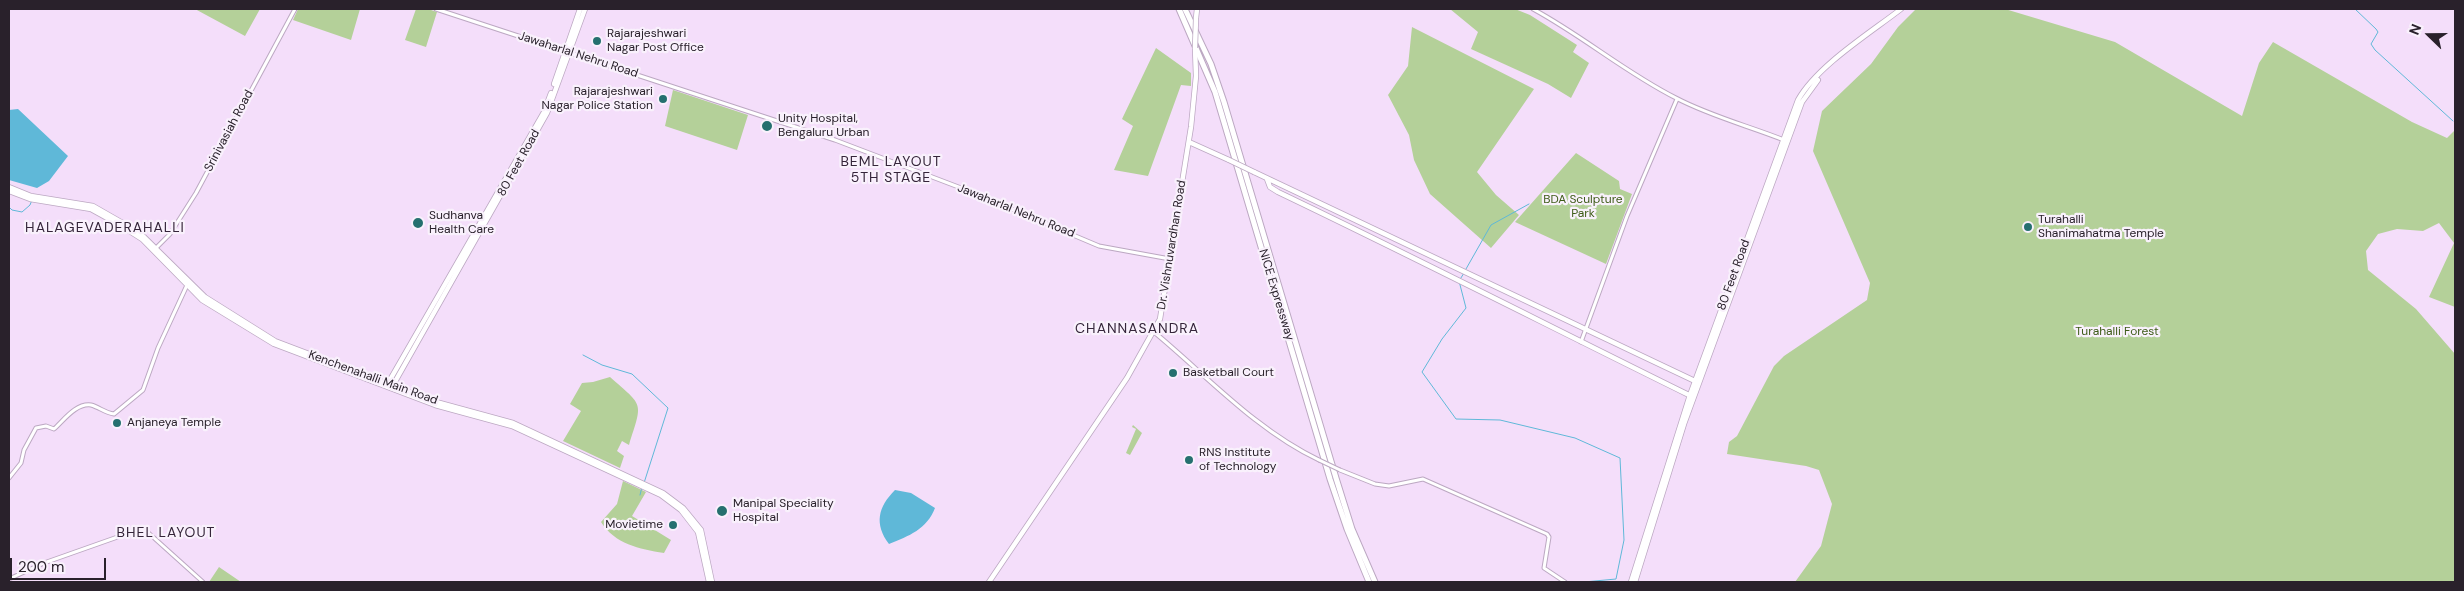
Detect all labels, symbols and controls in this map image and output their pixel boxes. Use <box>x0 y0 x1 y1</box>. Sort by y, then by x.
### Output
north arrow <box>2404 10 2454 60</box>
text: N <box>2405 21 2425 37</box>
place label: Rajarajeshwari Nagar Post Office <box>607 27 704 55</box>
street label: Jawaharlal Nehru Road <box>516 29 640 81</box>
marker: Rajarajeshwari Nagar Post Office <box>591 35 603 47</box>
place label: Rajarajeshwari Nagar Police Station <box>542 85 653 113</box>
street label: Srinivasiah Road <box>202 88 256 174</box>
marker: Rajarajeshwari Nagar Police Station <box>657 93 669 105</box>
place label: Unity Hospital, Bengaluru Urban <box>778 112 869 140</box>
marker: Unity Hospital, Bengaluru Urban <box>760 119 774 133</box>
street label: 80 Feet Road <box>495 127 543 199</box>
district label: BEML LAYOUT 5TH STAGE <box>839 154 943 186</box>
street label: Dr. Vishnuvardhan Road <box>1155 179 1189 311</box>
street label: Jawaharlal Nehru Road <box>955 181 1077 241</box>
park label: BDA Sculpture Park <box>1543 193 1623 221</box>
place label: Sudhanva Health Care <box>429 209 494 237</box>
place label: Turahalli Shanimahatma Temple <box>2038 213 2164 241</box>
marker: Sudhanva Health Care <box>411 216 425 230</box>
district label: HALAGEVADERAHALLI <box>23 220 187 236</box>
marker: Turahalli Shanimahatma Temple <box>2022 221 2034 233</box>
street label: 80 Feet Road <box>1715 238 1753 312</box>
street label: NICE Expressway <box>1255 248 1297 342</box>
district label: CHANNASANDRA <box>1074 321 1200 337</box>
park label: Turahalli Forest <box>2075 325 2159 339</box>
street label: Kenchenahalli Main Road <box>306 348 440 408</box>
place label: Basketball Court <box>1183 366 1274 380</box>
marker: Basketball Court <box>1167 367 1179 379</box>
place label: Anjaneya Temple <box>127 416 221 430</box>
marker: Anjaneya Temple <box>111 417 123 429</box>
place label: RNS Institute of Technology <box>1199 446 1277 474</box>
marker: RNS Institute of Technology <box>1183 454 1195 466</box>
place label: Manipal Speciality Hospital <box>733 497 834 525</box>
marker: Manipal Speciality Hospital <box>715 504 729 518</box>
place label: Movietime <box>605 518 663 532</box>
marker: Movietime <box>667 519 679 531</box>
district label: BHEL LAYOUT <box>115 525 217 541</box>
scale bar <box>12 548 109 580</box>
text: 200 m <box>18 557 64 577</box>

